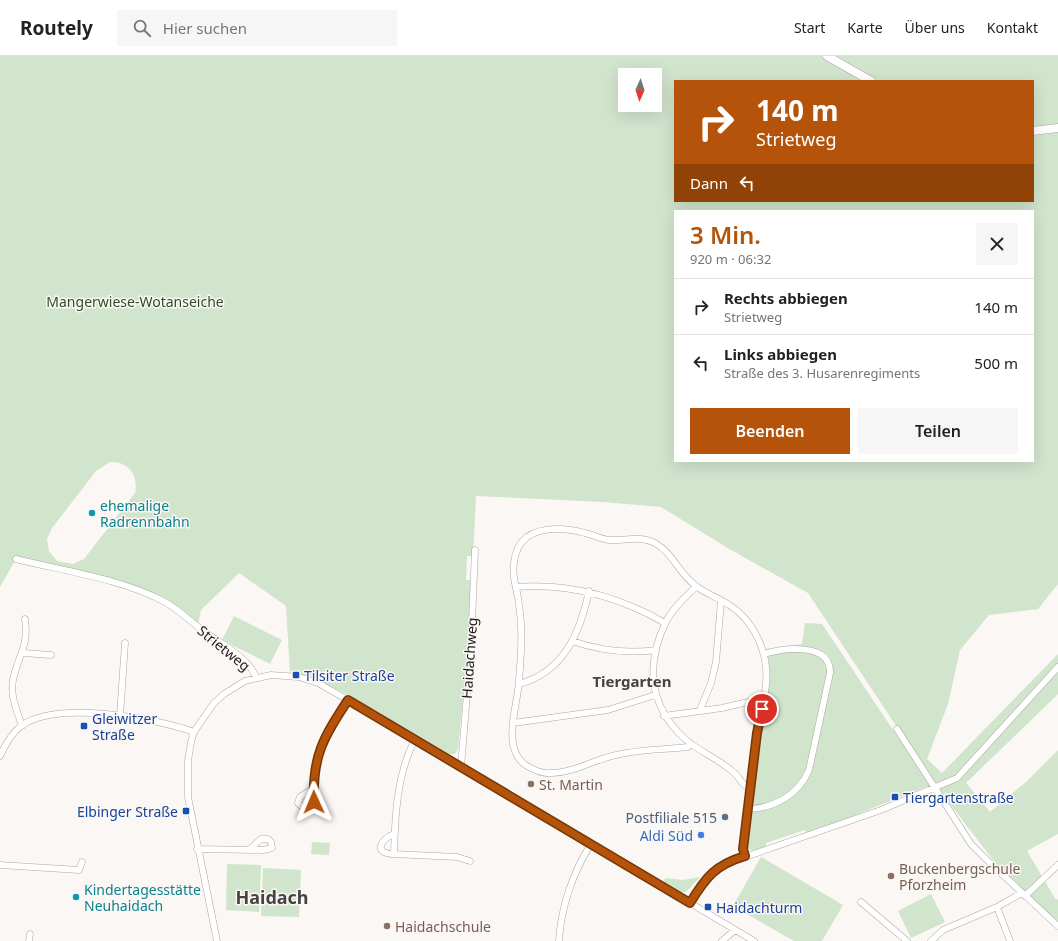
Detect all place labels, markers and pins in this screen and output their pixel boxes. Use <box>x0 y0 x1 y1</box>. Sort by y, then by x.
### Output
place label: ehemalige Radrennbahn <box>100 496 190 531</box>
marker: ehemalige Radrennbahn <box>87 508 97 518</box>
place label: Tilsiter Straße <box>304 666 395 685</box>
marker: Tilsiter Straße <box>291 670 301 680</box>
pin <box>745 692 779 726</box>
place label: Gleiwitzer Straße <box>92 709 157 744</box>
marker: Gleiwitzer Straße <box>79 721 89 731</box>
place label: St. Martin <box>539 775 603 794</box>
marker: St. Martin <box>526 779 536 789</box>
place label: Tiergartenstraße <box>903 788 1014 807</box>
marker: Tiergartenstraße <box>890 792 900 802</box>
place label: Elbinger Straße <box>77 802 178 821</box>
marker: Elbinger Straße <box>181 806 191 816</box>
place label: Postfiliale 515 <box>626 808 717 827</box>
marker: Postfiliale 515 <box>720 812 730 822</box>
place label: Aldi Süd <box>640 826 693 845</box>
marker: Aldi Süd <box>696 830 706 840</box>
place label: Buckenbergschule Pforzheim <box>899 859 1021 894</box>
marker: Buckenbergschule Pforzheim <box>886 871 896 881</box>
place label: Kindertagesstätte Neuhaidach <box>84 880 201 915</box>
marker: Kindertagesstätte Neuhaidach <box>71 892 81 902</box>
place label: Haidachturm <box>716 898 802 917</box>
marker: Haidachturm <box>703 902 713 912</box>
place label: Haidachschule <box>395 917 491 936</box>
marker: Haidachschule <box>382 921 392 931</box>

